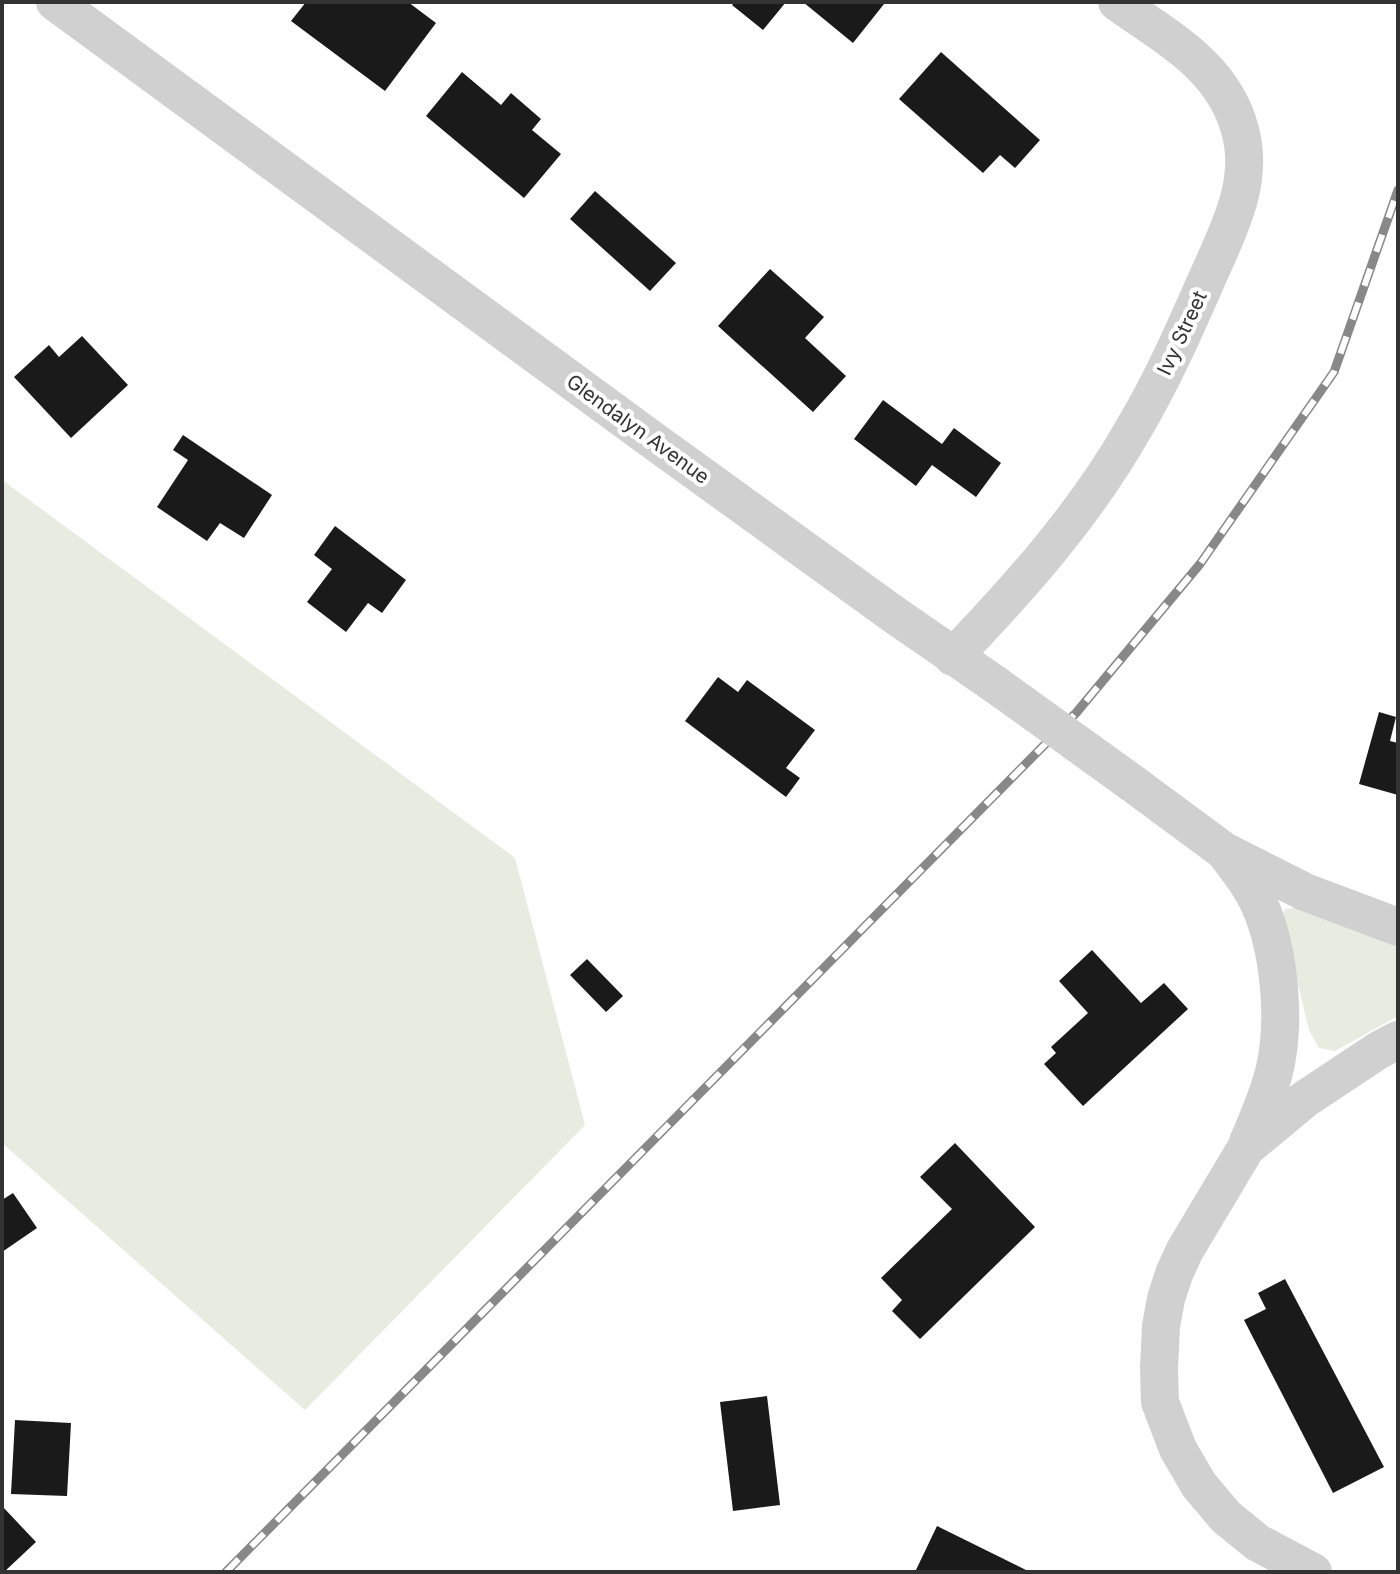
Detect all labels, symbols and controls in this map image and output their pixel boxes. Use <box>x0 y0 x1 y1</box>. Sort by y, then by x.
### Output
street label: Ivy Street <box>1152 287 1212 379</box>
street label: Glendalyn Avenue <box>562 369 714 489</box>

